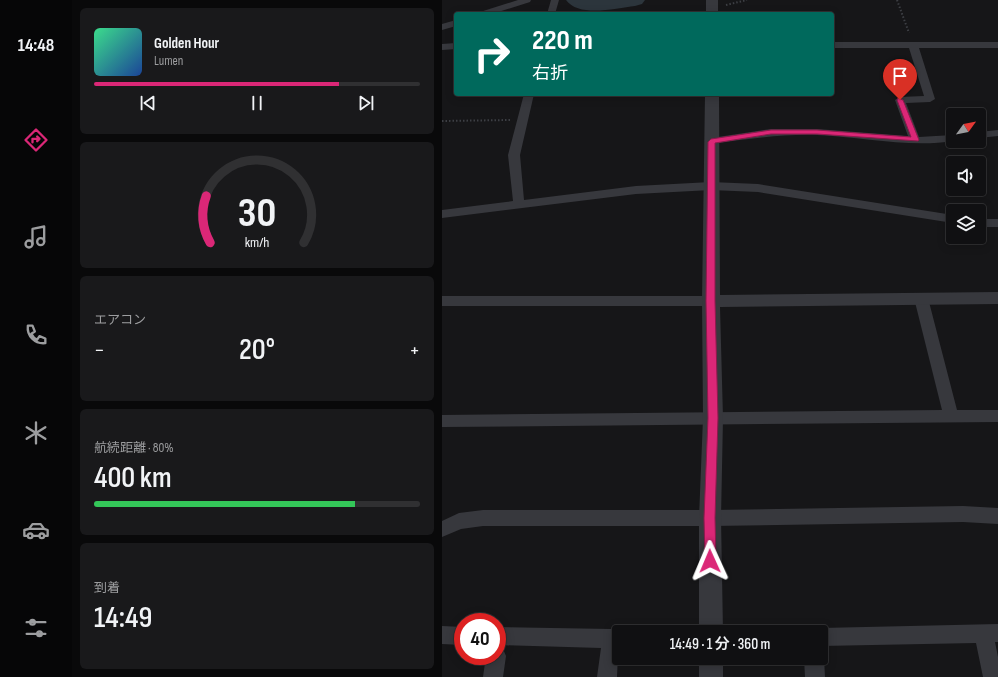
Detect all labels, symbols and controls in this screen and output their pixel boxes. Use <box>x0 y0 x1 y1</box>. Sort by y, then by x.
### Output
text: 220 m <box>532 24 593 57</box>
icon: right <box>466 28 518 80</box>
text: Golden Hour <box>154 34 219 53</box>
text: 14:48 <box>18 35 54 56</box>
text: Lumen <box>154 53 183 69</box>
pin <box>883 59 917 100</box>
text: 右折 <box>532 63 568 84</box>
icon: arrive <box>889 65 911 87</box>
icon: previous <box>137 92 159 114</box>
icon: pause <box>246 92 268 114</box>
icon: next <box>355 92 377 114</box>
north arrow <box>946 108 986 148</box>
map controls <box>946 108 986 244</box>
icon: directions <box>22 126 50 154</box>
button: sound <box>946 156 986 196</box>
text: 30 <box>238 188 276 237</box>
button: layers <box>946 204 986 244</box>
icon: music <box>22 223 50 251</box>
text: km/h <box>245 233 269 250</box>
text: エアコン <box>94 312 146 328</box>
icon: phone <box>22 321 50 349</box>
text: 20° <box>239 332 275 368</box>
text: − <box>94 337 105 364</box>
text: + <box>409 337 420 364</box>
icon: climate <box>22 419 50 447</box>
text: 航続距離 · 80% <box>94 440 174 456</box>
text: 400 km <box>94 460 172 496</box>
icon: car <box>22 516 50 544</box>
position arrow <box>689 540 731 582</box>
text: 到着 <box>94 580 120 596</box>
text: 14:49 <box>94 600 152 636</box>
speed limit sign: 40 <box>454 613 506 665</box>
icon: filters <box>22 614 50 642</box>
text: 14:49 · 1 分 · 360 m <box>670 635 770 654</box>

